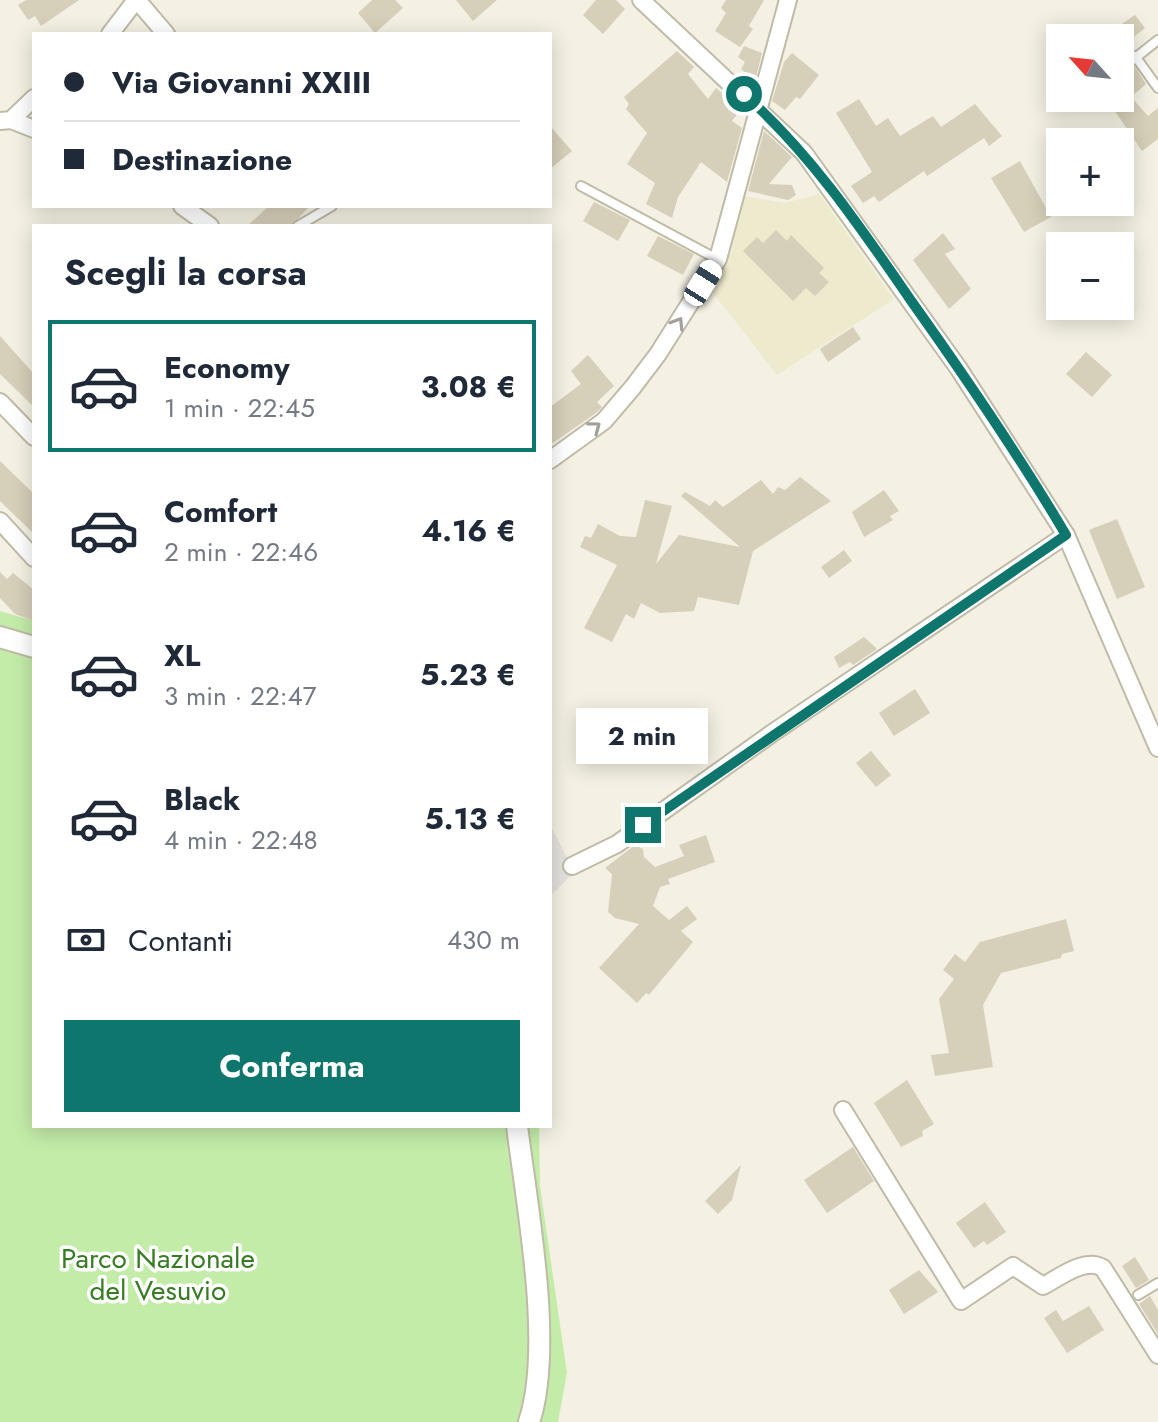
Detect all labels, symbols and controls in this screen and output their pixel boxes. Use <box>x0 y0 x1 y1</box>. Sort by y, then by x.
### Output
north arrow <box>1046 24 1134 112</box>
map controls <box>1046 24 1134 320</box>
text: Via Giovanni XXIII <box>112 61 371 104</box>
route start <box>726 76 762 112</box>
button: + <box>1046 128 1134 216</box>
text: Destinazione <box>112 138 292 181</box>
button: − <box>1046 232 1134 320</box>
text: Scegli la corsa <box>64 246 307 298</box>
car <box>680 256 726 310</box>
one-way arrow <box>668 317 683 332</box>
text: Economy <box>164 346 290 389</box>
icon: car <box>68 350 140 422</box>
text: 3.08 € <box>421 365 516 408</box>
text: 1 min · 22:45 <box>164 389 315 427</box>
one-way arrow <box>586 423 601 437</box>
text: Comfort <box>164 490 277 533</box>
icon: car <box>68 494 140 566</box>
text: 4.16 € <box>421 509 516 552</box>
text: 2 min · 22:46 <box>164 533 318 571</box>
text: XL <box>164 634 200 677</box>
icon: car <box>68 638 140 710</box>
text: 5.23 € <box>420 653 516 696</box>
text: 3 min · 22:47 <box>164 677 316 715</box>
callout: 2 min <box>577 709 709 765</box>
text: 2 min <box>608 717 676 755</box>
text: Black <box>164 778 240 821</box>
icon: car <box>68 782 140 854</box>
text: 5.13 € <box>424 797 516 840</box>
route end <box>625 807 661 843</box>
text: 4 min · 22:48 <box>164 821 318 859</box>
icon: cash <box>64 918 108 962</box>
text: Contanti <box>128 919 233 962</box>
text: 430 m <box>447 921 520 959</box>
button: Conferma <box>64 1020 520 1112</box>
park label: Parco Nazionale del Vesuvio <box>61 1238 255 1311</box>

